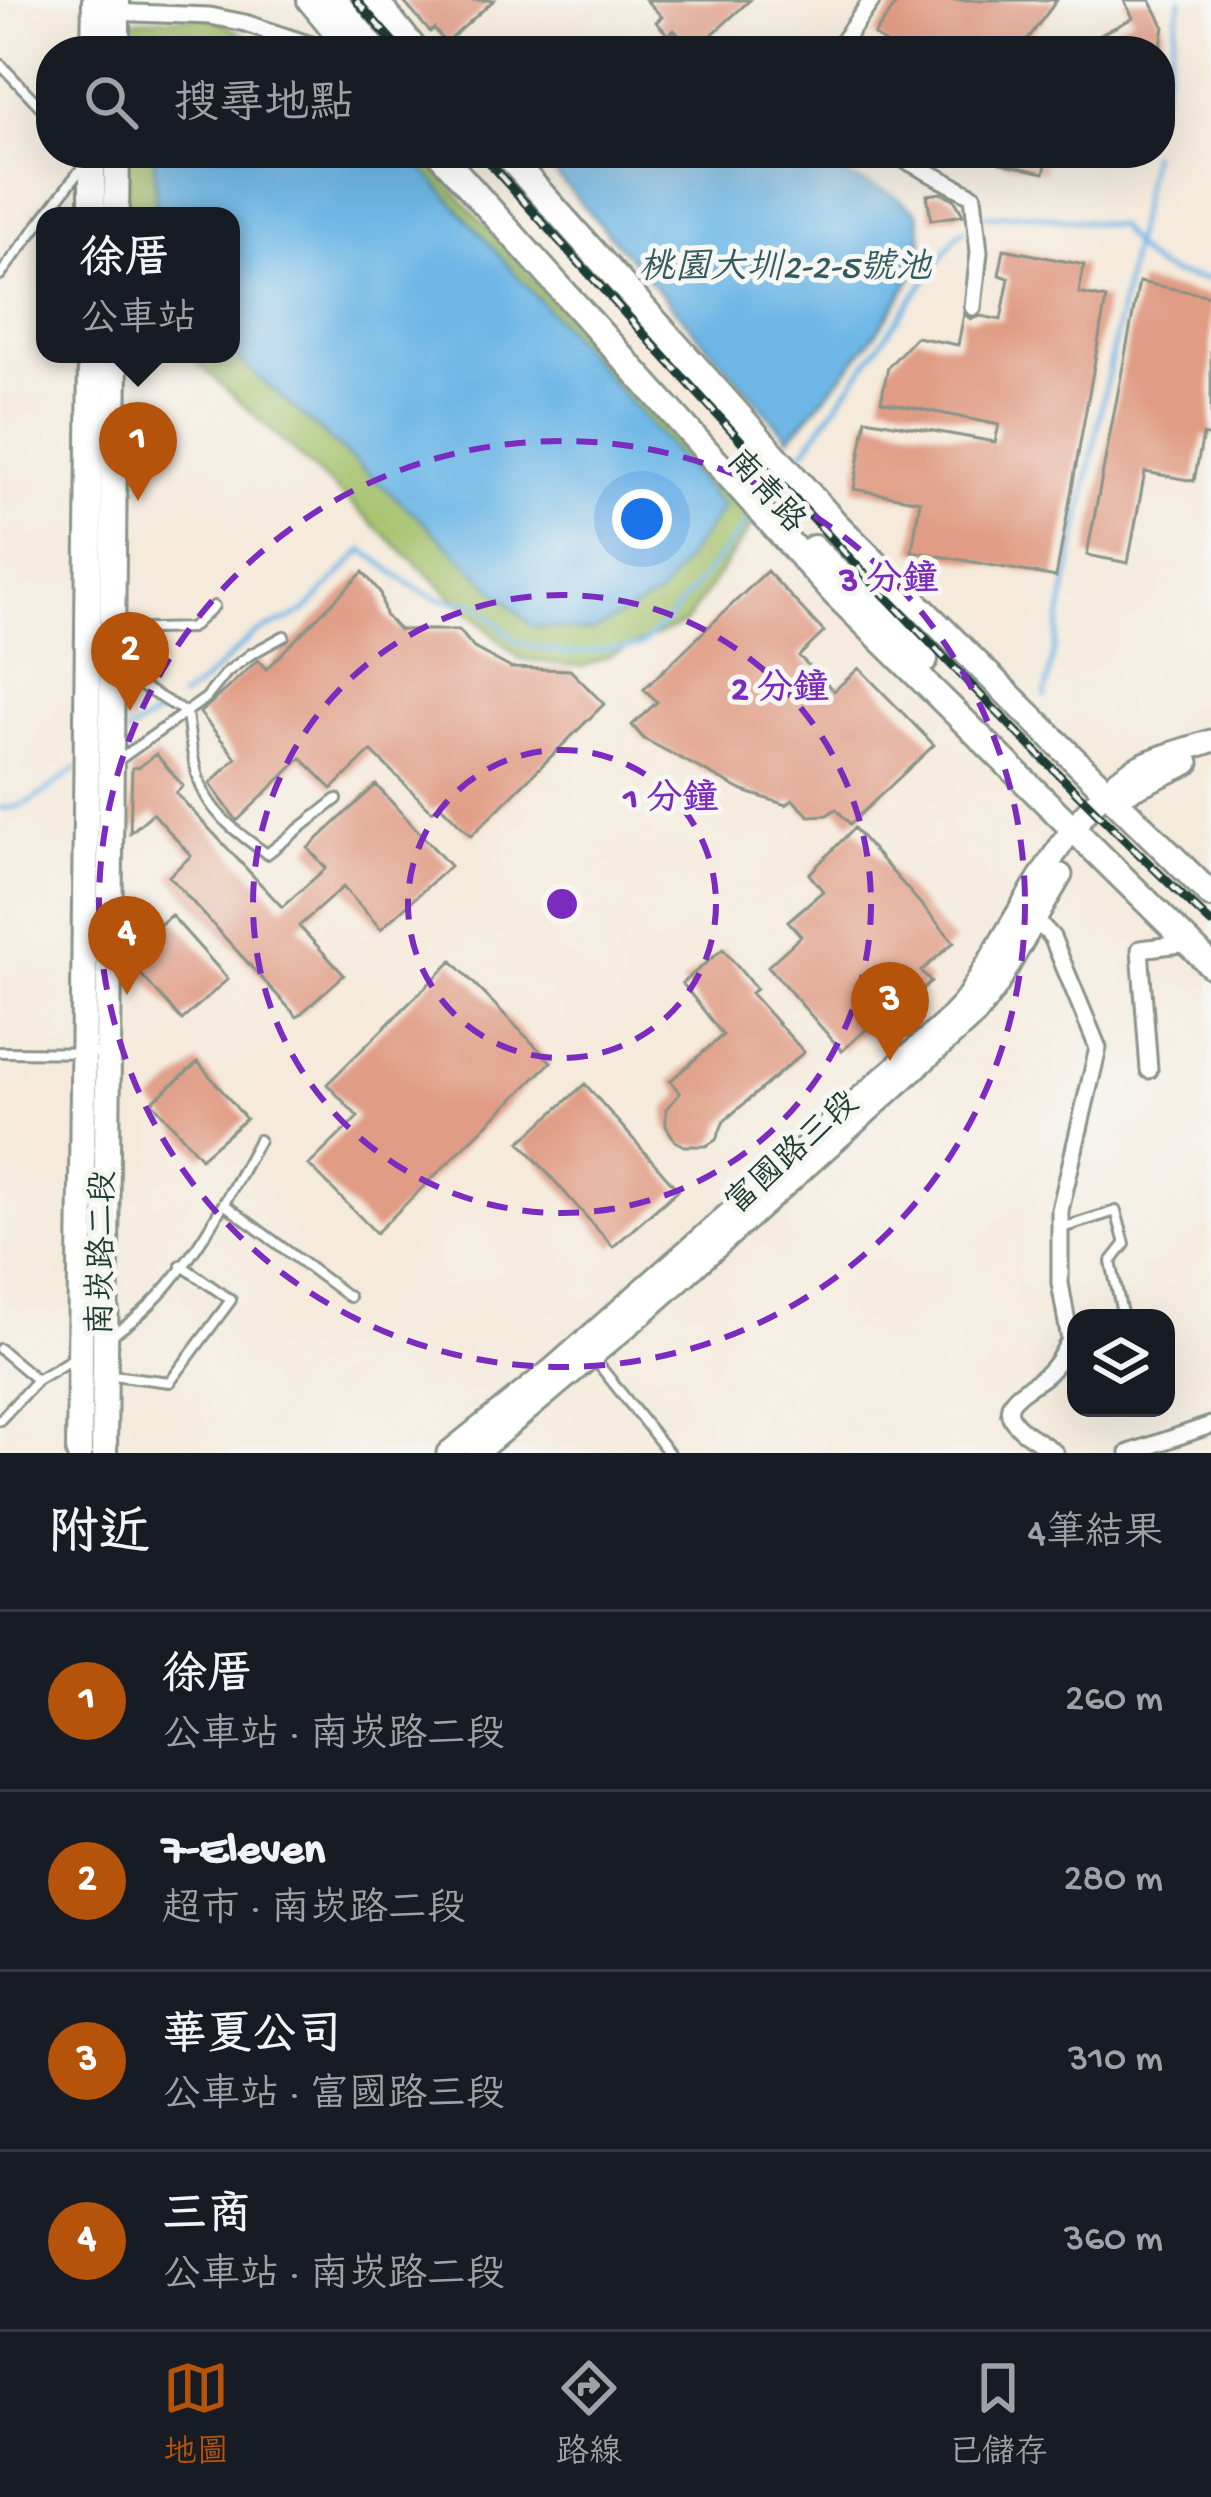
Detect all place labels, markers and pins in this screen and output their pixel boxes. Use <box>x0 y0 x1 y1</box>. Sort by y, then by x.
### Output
pin: 1 <box>99 402 177 501</box>
pin: 2 <box>91 612 169 711</box>
centre of rings <box>541 883 583 925</box>
pin: 4 <box>88 896 166 995</box>
pin: 3 <box>851 962 929 1061</box>

